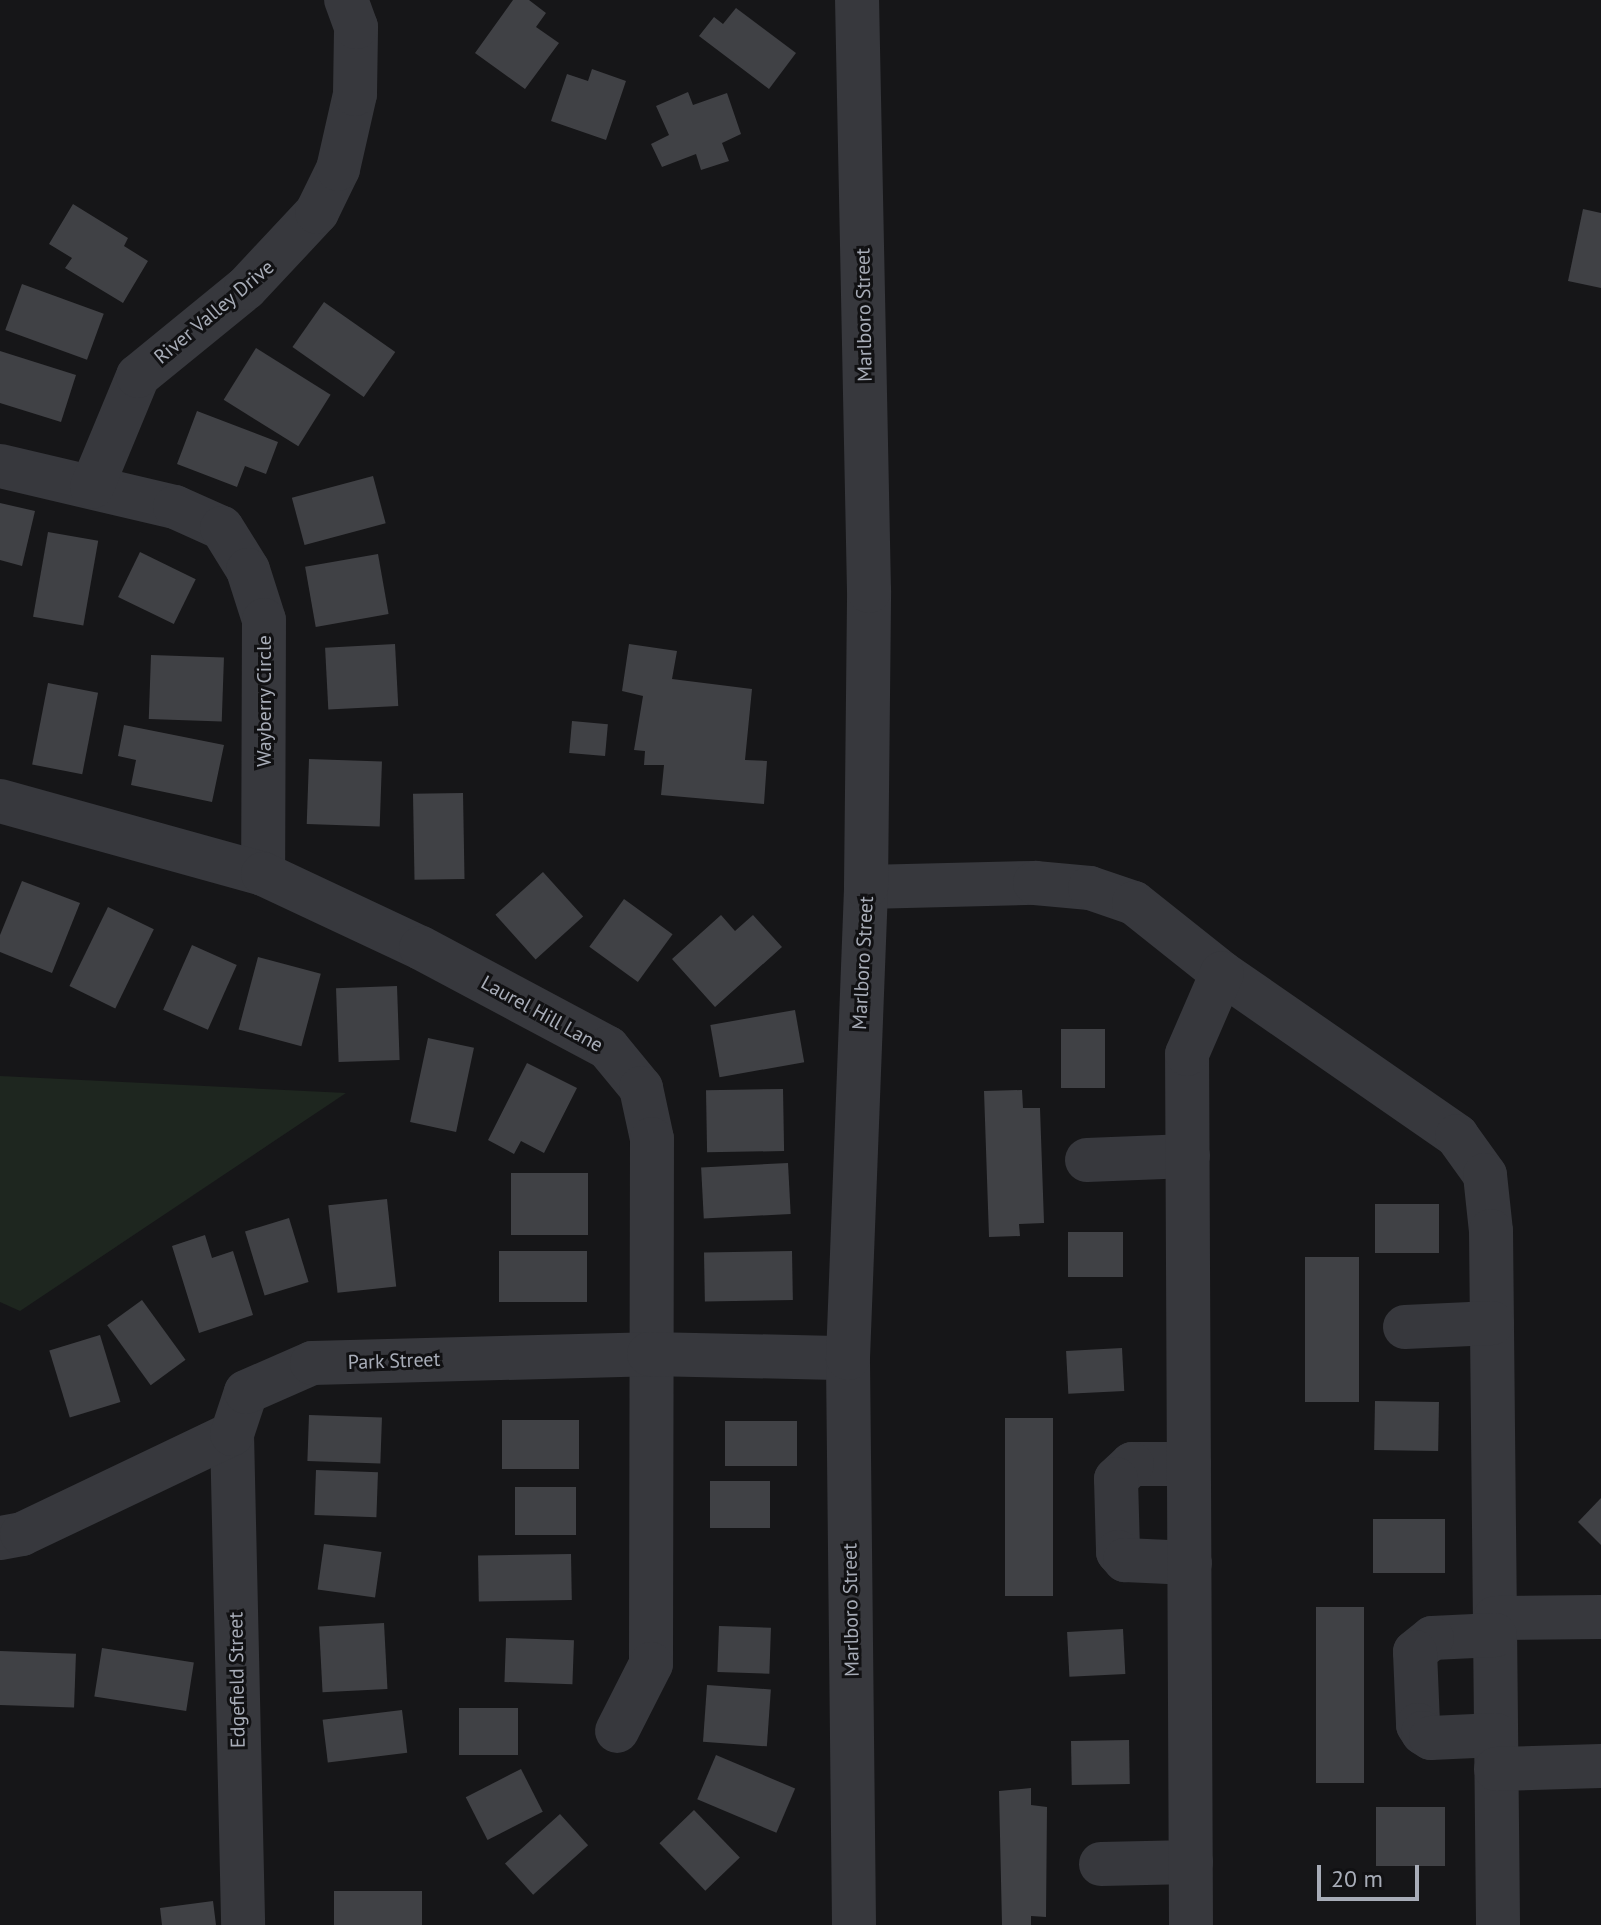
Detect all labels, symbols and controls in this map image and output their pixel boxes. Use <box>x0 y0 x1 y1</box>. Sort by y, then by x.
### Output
street label: Marlboro Street <box>851 248 877 382</box>
street label: River Valley Drive <box>149 255 279 369</box>
street label: Wayberry Circle <box>252 635 276 767</box>
street label: Marlboro Street <box>848 896 878 1030</box>
street label: Laurel Hill Lane <box>477 971 607 1057</box>
street label: Park Street <box>347 1347 441 1375</box>
street label: Marlboro Street <box>838 1543 864 1677</box>
street label: Edgefield Street <box>224 1612 250 1748</box>
scale bar <box>1321 1849 1423 1899</box>
text: 20 m <box>1331 1863 1383 1894</box>

